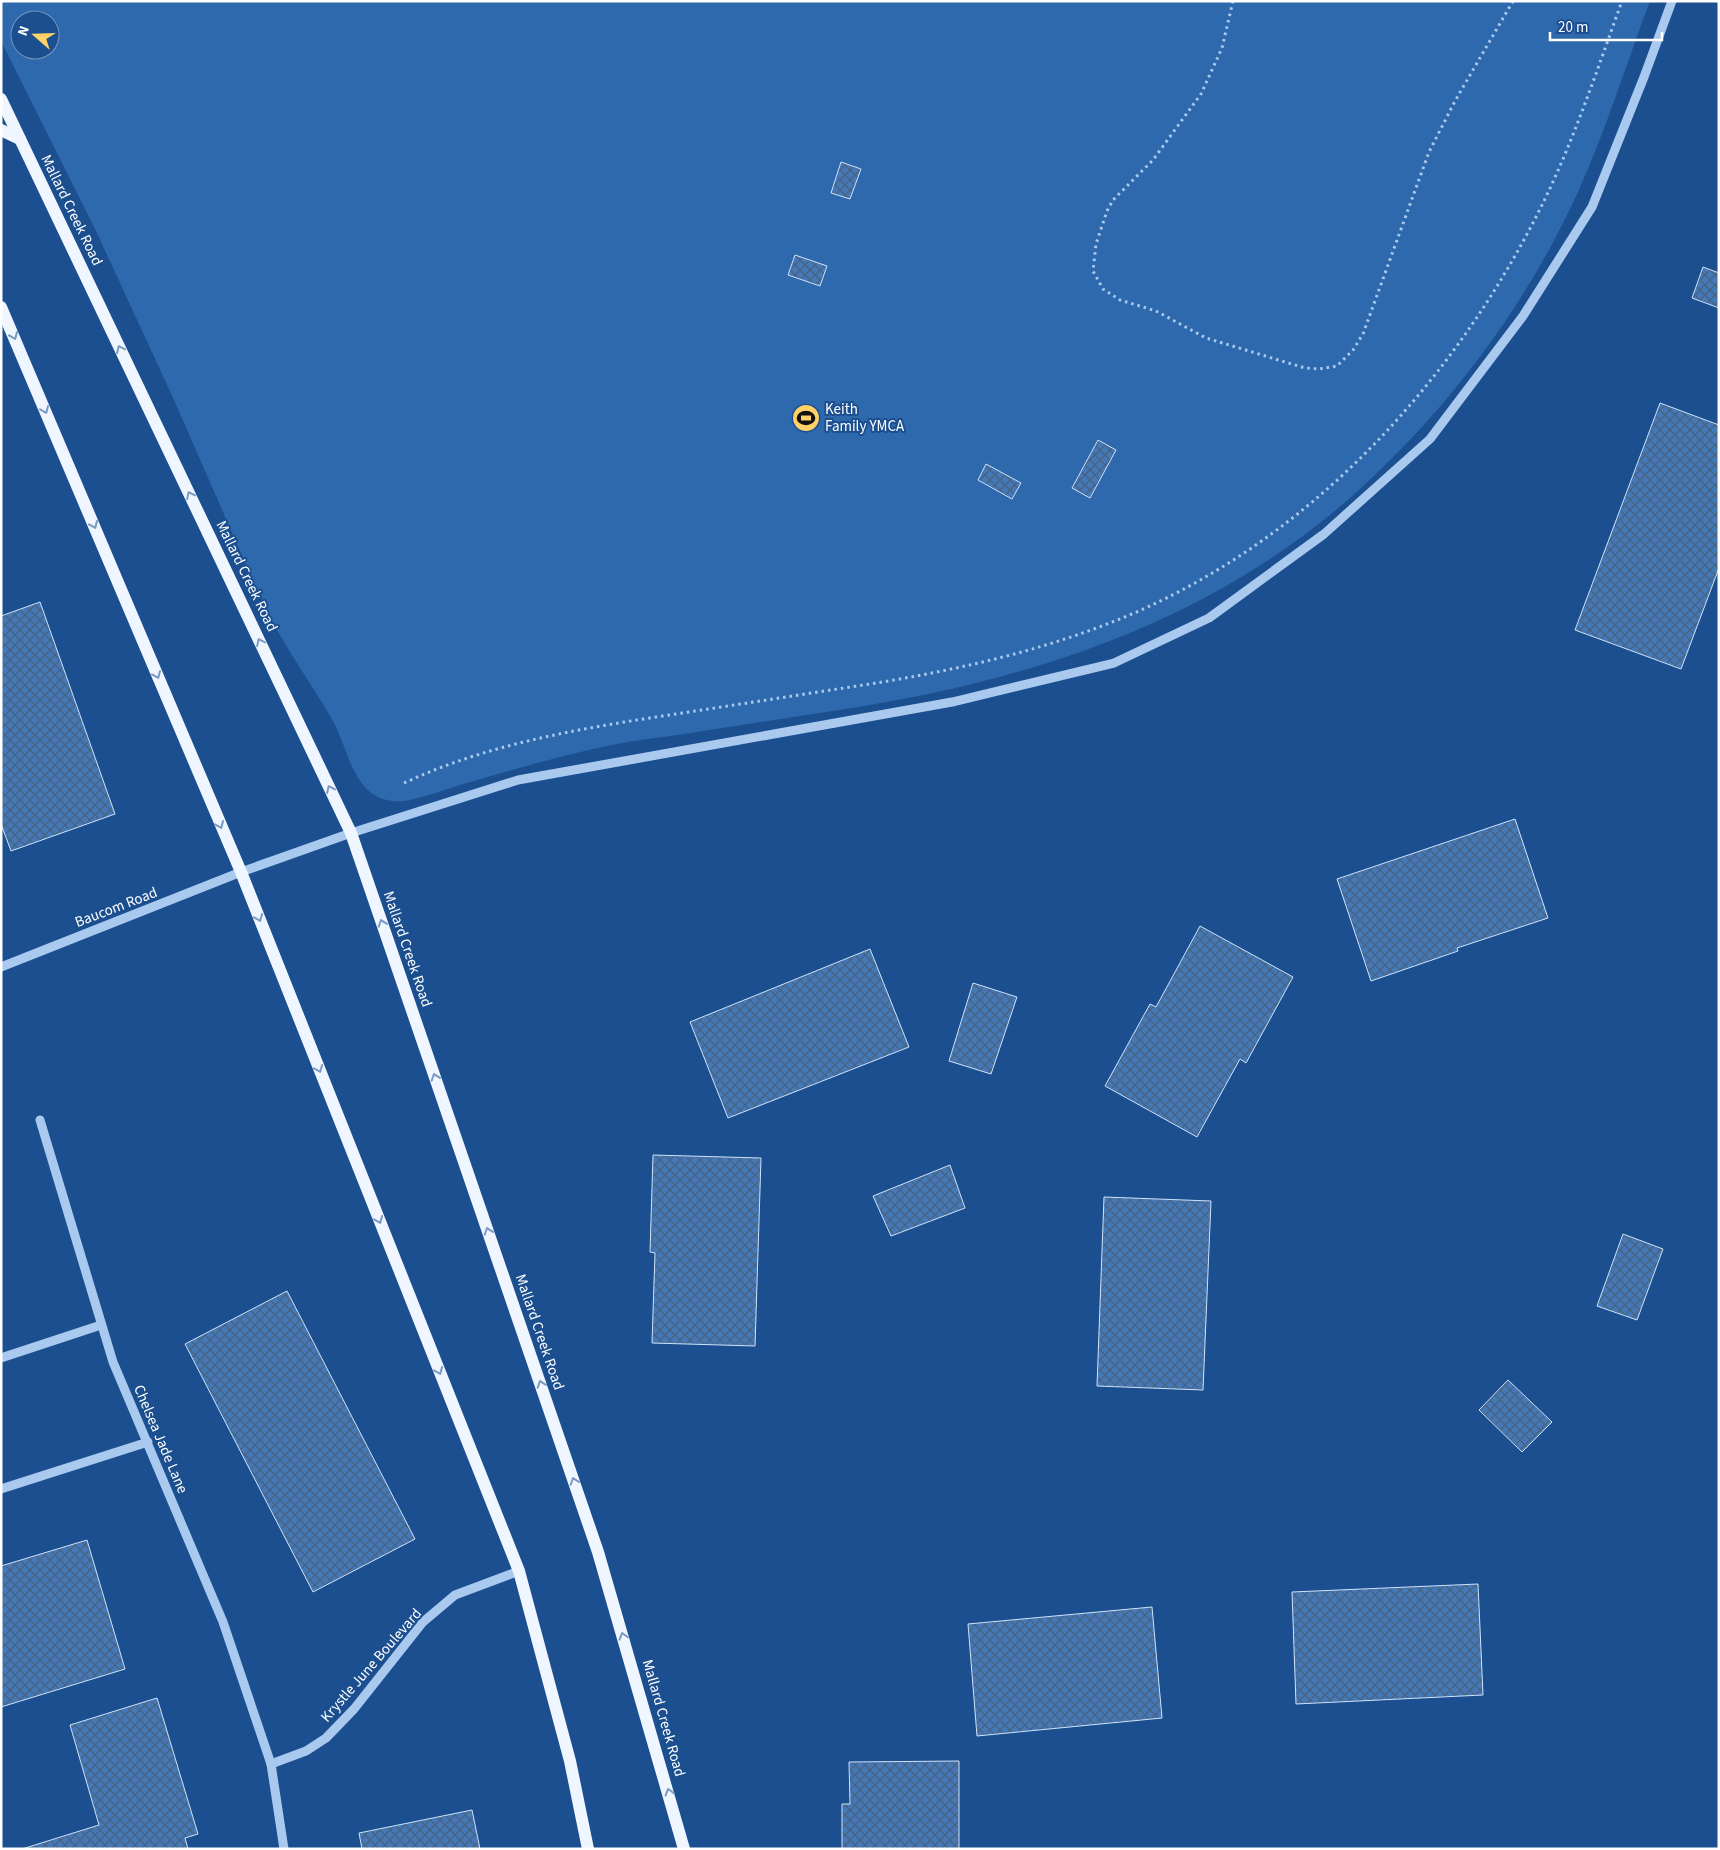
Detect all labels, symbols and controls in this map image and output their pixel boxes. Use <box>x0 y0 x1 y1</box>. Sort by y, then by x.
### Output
north arrow <box>10 10 60 60</box>
scale bar <box>1550 10 1662 42</box>
text: 20 m <box>1558 17 1588 38</box>
text: N <box>13 23 35 39</box>
street label: Mallard Creek Road <box>36 151 108 269</box>
one-way arrow <box>7 331 18 340</box>
one-way arrow <box>116 345 126 354</box>
place label: Keith Family YMCA <box>825 399 905 437</box>
sports icon: Keith Family YMCA <box>791 403 821 433</box>
one-way arrow <box>39 405 49 414</box>
one-way arrow <box>186 491 196 500</box>
street label: Mallard Creek Road <box>211 517 283 635</box>
one-way arrow <box>88 521 98 529</box>
one-way arrow <box>256 638 267 647</box>
one-way arrow <box>151 670 161 679</box>
one-way arrow <box>327 785 337 794</box>
one-way arrow <box>214 820 225 829</box>
street label: Baucom Road <box>72 882 160 933</box>
street label: Mallard Creek Road <box>378 888 437 1010</box>
one-way arrow <box>253 913 263 921</box>
one-way arrow <box>378 919 388 928</box>
one-way arrow <box>312 1064 323 1073</box>
one-way arrow <box>431 1073 441 1082</box>
one-way arrow <box>372 1215 383 1224</box>
one-way arrow <box>484 1227 494 1235</box>
street label: Mallard Creek Road <box>510 1271 569 1393</box>
one-way arrow <box>433 1366 443 1375</box>
one-way arrow <box>536 1381 546 1389</box>
street label: Chelsea Jade Lane <box>128 1382 193 1497</box>
one-way arrow <box>570 1478 580 1486</box>
street label: Krystle June Boulevard <box>316 1604 427 1727</box>
one-way arrow <box>619 1633 629 1641</box>
street label: Mallard Creek Road <box>637 1657 690 1779</box>
one-way arrow <box>664 1789 674 1797</box>

